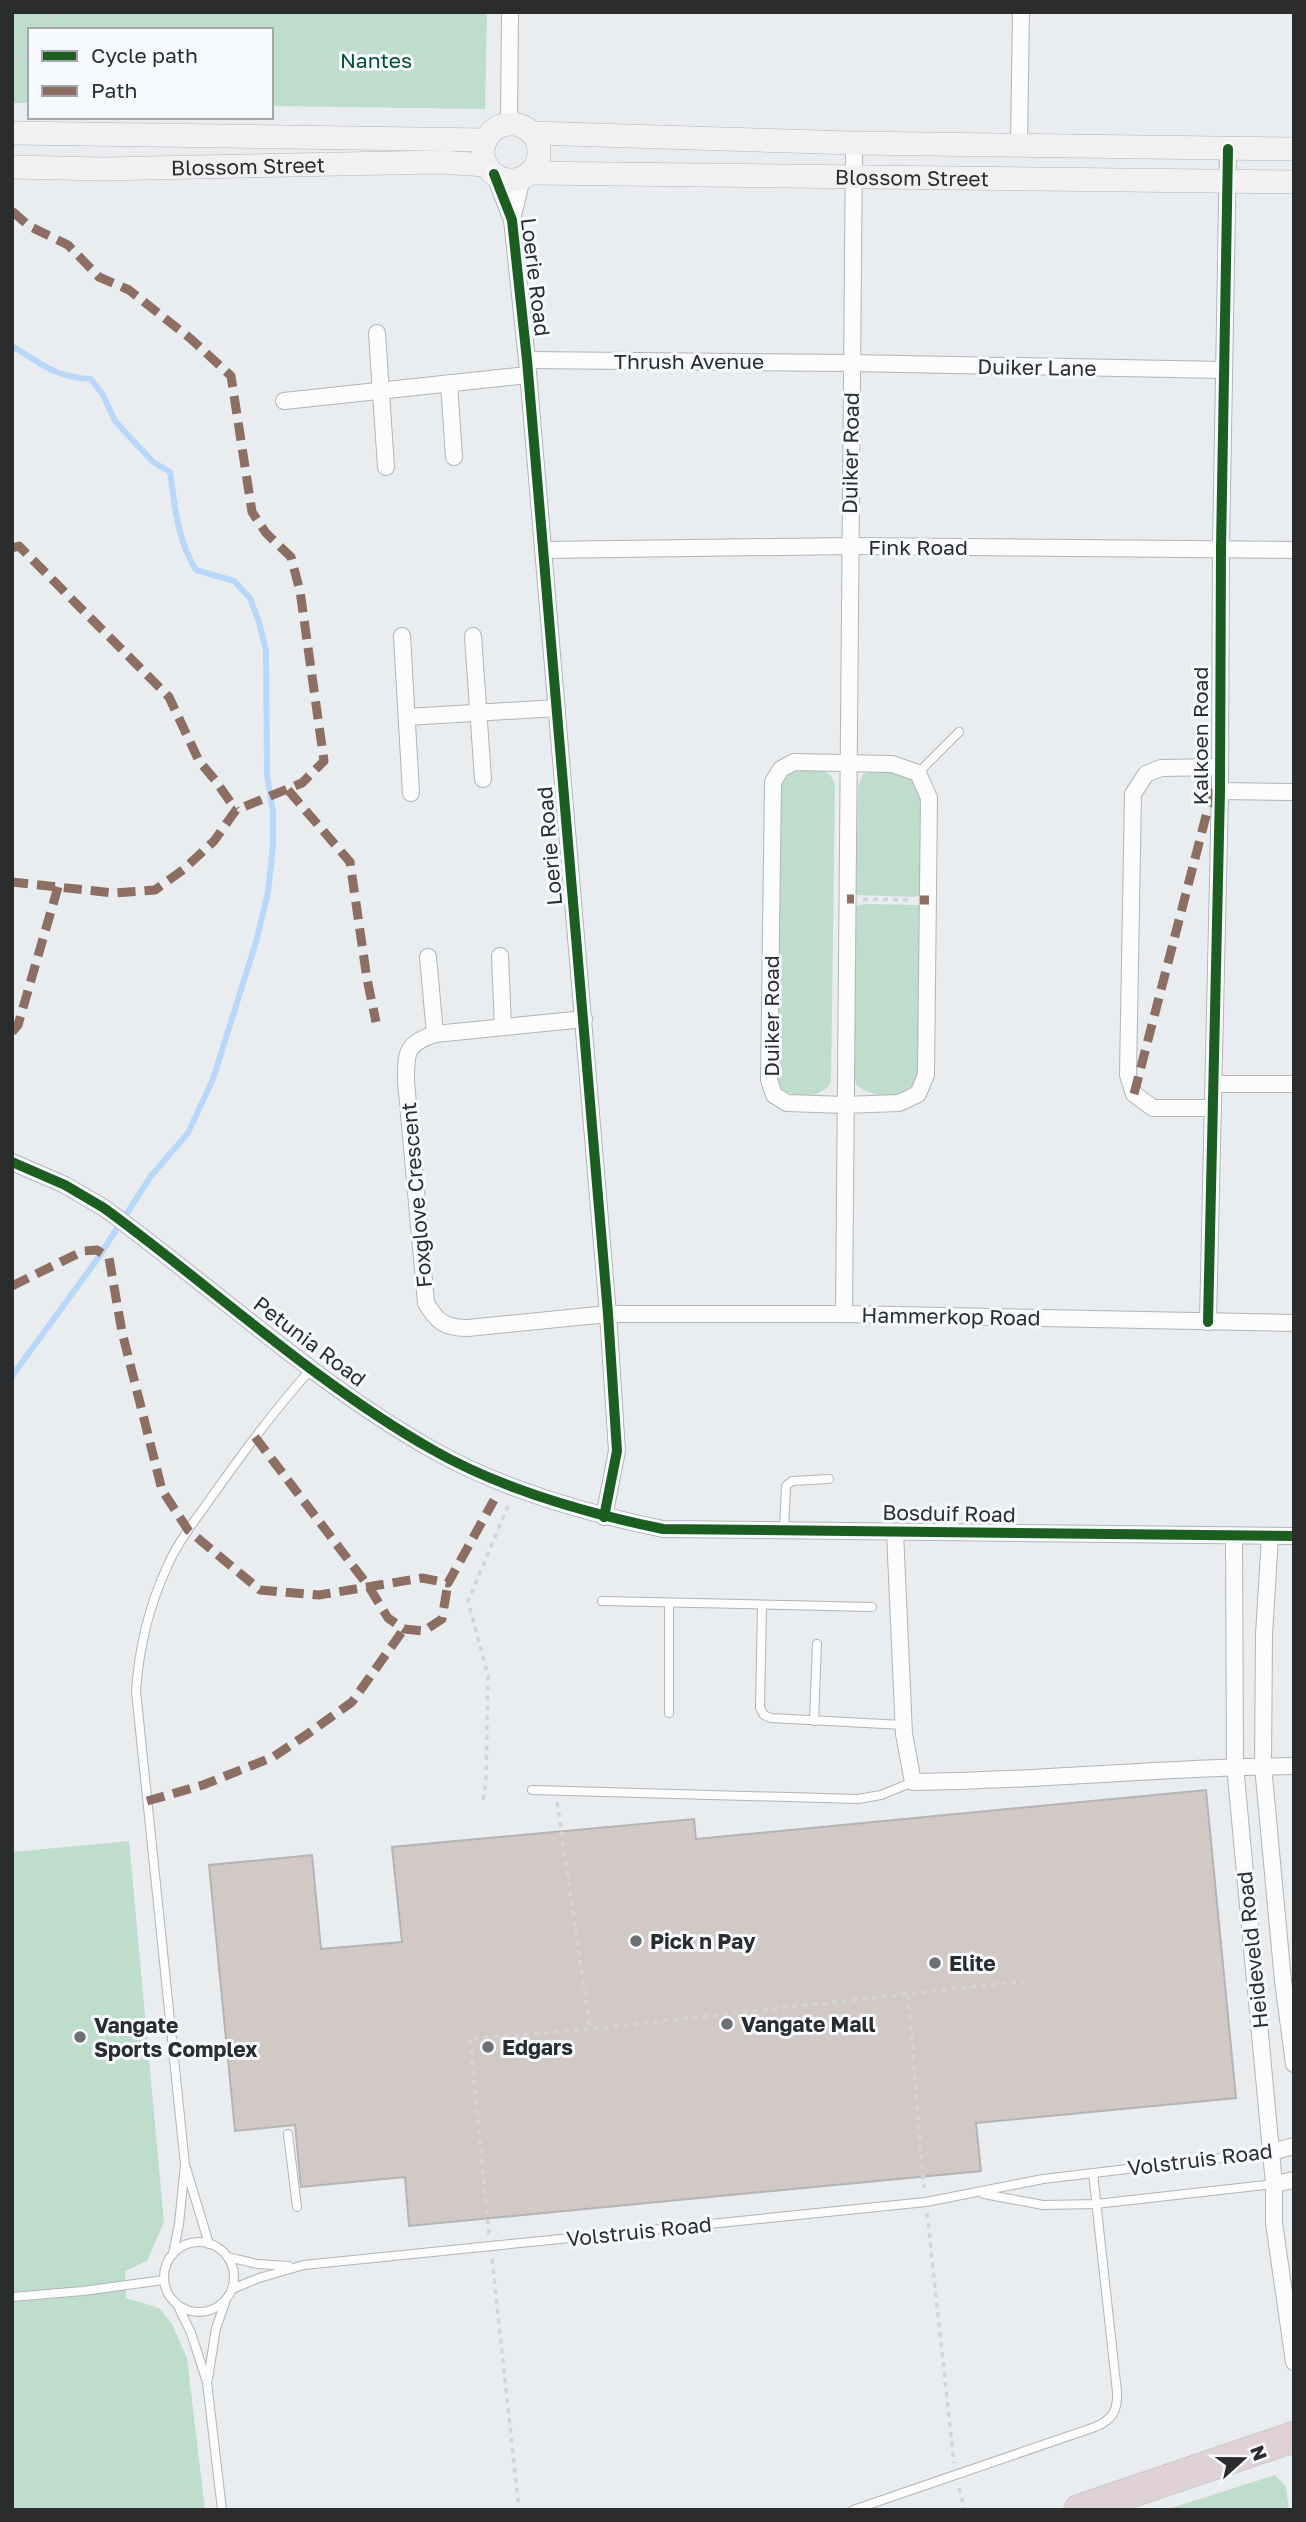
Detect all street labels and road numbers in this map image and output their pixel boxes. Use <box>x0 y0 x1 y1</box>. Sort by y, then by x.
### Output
street label: Blossom Street <box>171 151 325 181</box>
street label: Blossom Street <box>835 164 989 191</box>
street label: Loerie Road <box>516 216 556 338</box>
street label: Thrush Avenue <box>614 348 764 374</box>
street label: Duiker Lane <box>977 353 1097 381</box>
street label: Duiker Road <box>836 392 864 514</box>
street label: Fink Road <box>868 534 968 560</box>
street label: Kalkoen Road <box>1187 667 1213 805</box>
street label: Loerie Road <box>531 785 567 907</box>
street label: Duiker Road <box>758 955 784 1077</box>
street label: Foxglove Crescent <box>395 1101 437 1289</box>
street label: Petunia Road <box>249 1290 371 1392</box>
street label: Hammerkop Road <box>861 1301 1041 1331</box>
street label: Bosduif Road <box>882 1499 1016 1527</box>
street label: Heideveld Road <box>1231 1870 1273 2030</box>
street label: Volstruis Road <box>1126 2137 1274 2181</box>
street label: Volstruis Road <box>565 2210 713 2252</box>

